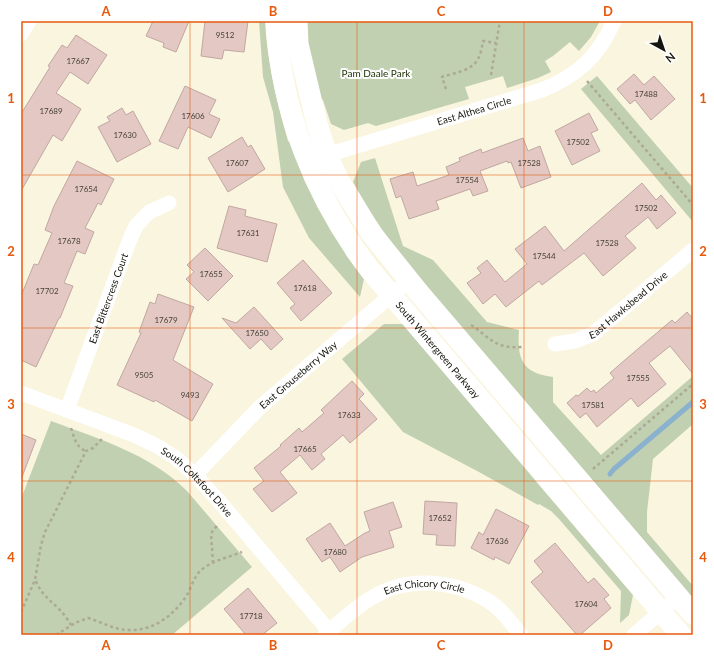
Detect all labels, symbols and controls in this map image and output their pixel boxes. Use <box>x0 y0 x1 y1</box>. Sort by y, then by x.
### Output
text: A <box>100 3 111 19</box>
text: B <box>269 3 278 19</box>
text: C <box>437 3 446 19</box>
text: D <box>603 3 613 19</box>
house number: 9512 <box>216 30 235 40</box>
north arrow <box>644 30 684 70</box>
text: N <box>663 50 678 66</box>
house number: 17667 <box>66 56 90 66</box>
park label: Pam Daale Park <box>342 67 411 79</box>
house number: 17488 <box>634 89 658 99</box>
text: 1 <box>7 90 15 106</box>
text: 1 <box>699 90 707 106</box>
street label: East Althea Circle <box>435 94 513 127</box>
house number: 17689 <box>39 106 63 116</box>
house number: 17606 <box>181 111 205 121</box>
house number: 17630 <box>113 130 137 140</box>
house number: 17502 <box>566 137 590 147</box>
house number: 17607 <box>225 158 249 168</box>
house number: 17528 <box>517 158 541 168</box>
house number: 17554 <box>455 175 479 185</box>
house number: 17654 <box>74 184 98 194</box>
house number: 17502 <box>634 203 658 213</box>
house number: 17631 <box>236 228 260 238</box>
house number: 17678 <box>57 236 81 246</box>
house number: 17528 <box>595 238 619 248</box>
text: 2 <box>7 243 15 259</box>
text: 2 <box>699 243 707 259</box>
street label: East Bittercress Court <box>86 251 130 345</box>
house number: 17544 <box>532 251 556 261</box>
street label: East Hawksbead Drive <box>587 268 670 341</box>
house number: 17655 <box>199 269 223 279</box>
house number: 17618 <box>293 283 317 293</box>
house number: 17702 <box>35 286 59 296</box>
street label: South Wintergreen Parkway <box>393 299 483 401</box>
house number: 17679 <box>154 315 178 325</box>
house number: 17650 <box>245 328 269 338</box>
street label: East Grouseberry Way <box>257 338 340 411</box>
house number: 9505 <box>135 370 154 380</box>
house number: 17555 <box>626 373 650 383</box>
house number: 9493 <box>181 390 200 400</box>
text: 3 <box>7 396 15 412</box>
text: 3 <box>699 396 707 412</box>
house number: 17581 <box>581 400 605 410</box>
house number: 17633 <box>337 410 361 420</box>
street label: South Coltsfoot Drive <box>159 444 235 519</box>
house number: 17665 <box>293 444 317 454</box>
house number: 17652 <box>428 513 452 523</box>
house number: 17636 <box>485 536 509 546</box>
house number: 17680 <box>323 547 347 557</box>
text: 4 <box>7 549 15 565</box>
text: 4 <box>699 549 707 565</box>
street label: East Chicory Circle <box>382 577 467 597</box>
house number: 17604 <box>574 599 598 609</box>
house number: 17718 <box>239 611 263 621</box>
text: A <box>100 637 111 653</box>
text: B <box>269 637 278 653</box>
text: C <box>437 637 446 653</box>
text: D <box>603 637 613 653</box>

